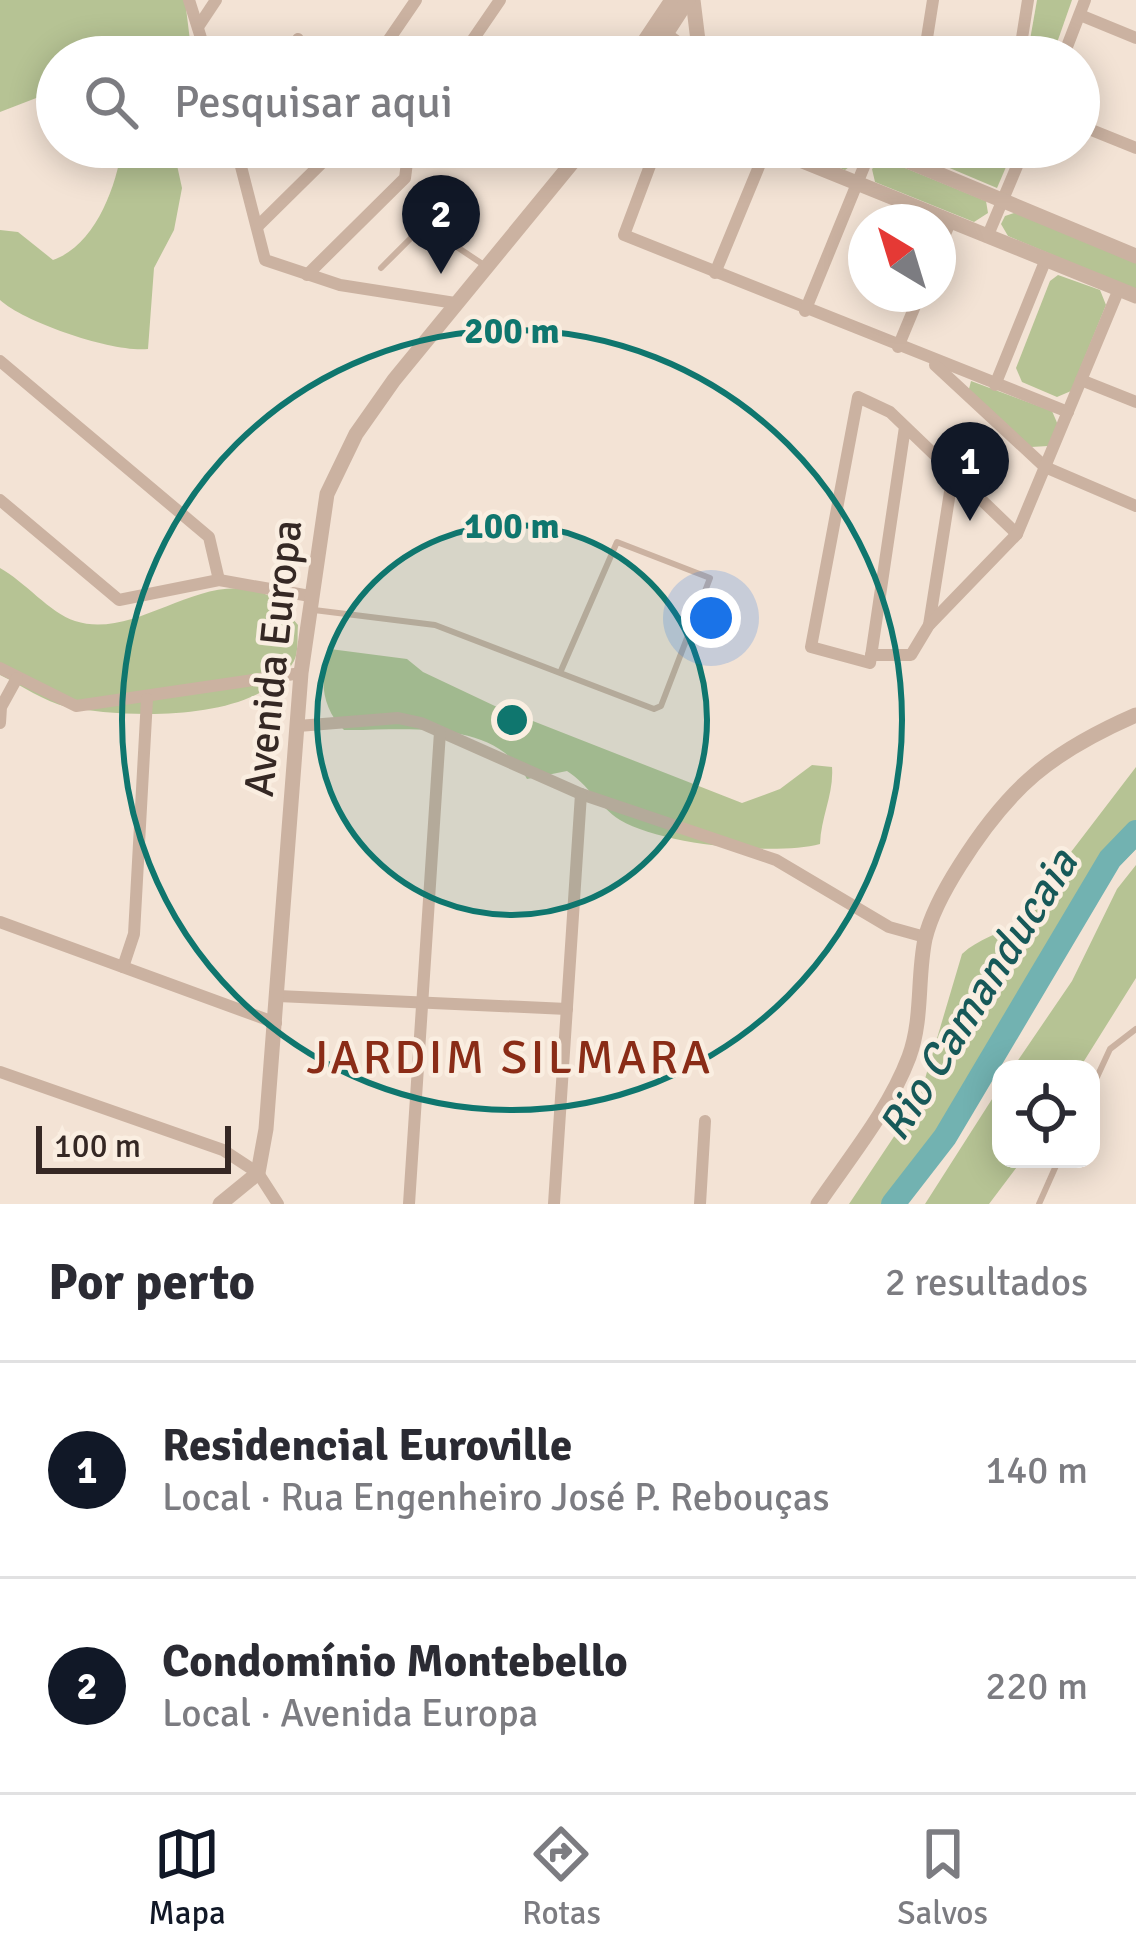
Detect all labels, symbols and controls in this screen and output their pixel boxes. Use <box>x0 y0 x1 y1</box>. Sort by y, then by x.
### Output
search box <box>36 36 1100 168</box>
icon: search <box>78 69 144 135</box>
text: Pesquisar aqui <box>174 75 453 130</box>
pin: 2 <box>402 175 480 274</box>
north arrow <box>848 204 956 312</box>
text: 200 m <box>464 309 560 354</box>
pin: 1 <box>931 422 1009 521</box>
text: 100 m <box>464 504 560 549</box>
street label: Avenida Europa <box>234 517 313 799</box>
your location <box>681 588 741 648</box>
centre of rings <box>491 699 533 741</box>
water label: Rio Camanducaia <box>867 838 1090 1151</box>
district label: JARDIM SILMARA <box>307 1028 713 1087</box>
map controls <box>992 1060 1100 1168</box>
button: locate <box>992 1060 1100 1168</box>
scale bar <box>36 1120 231 1173</box>
text: 100 m <box>54 1126 141 1167</box>
text: Por perto <box>48 1251 255 1314</box>
text: 2 resultados <box>885 1258 1088 1306</box>
text: Residencial Euroville <box>162 1418 572 1473</box>
text: 1 <box>76 1446 98 1494</box>
text: 140 m <box>985 1446 1088 1494</box>
text: Local · Rua Engenheiro José P. Rebouças <box>162 1473 830 1521</box>
text: Condomínio Montebello <box>162 1634 628 1689</box>
text: 2 <box>76 1662 98 1710</box>
text: 220 m <box>985 1662 1088 1710</box>
text: Local · Avenida Europa <box>162 1689 538 1737</box>
tab: Mapa <box>148 1821 226 1934</box>
tab: Rotas <box>522 1821 601 1934</box>
tab: Salvos <box>897 1821 988 1934</box>

